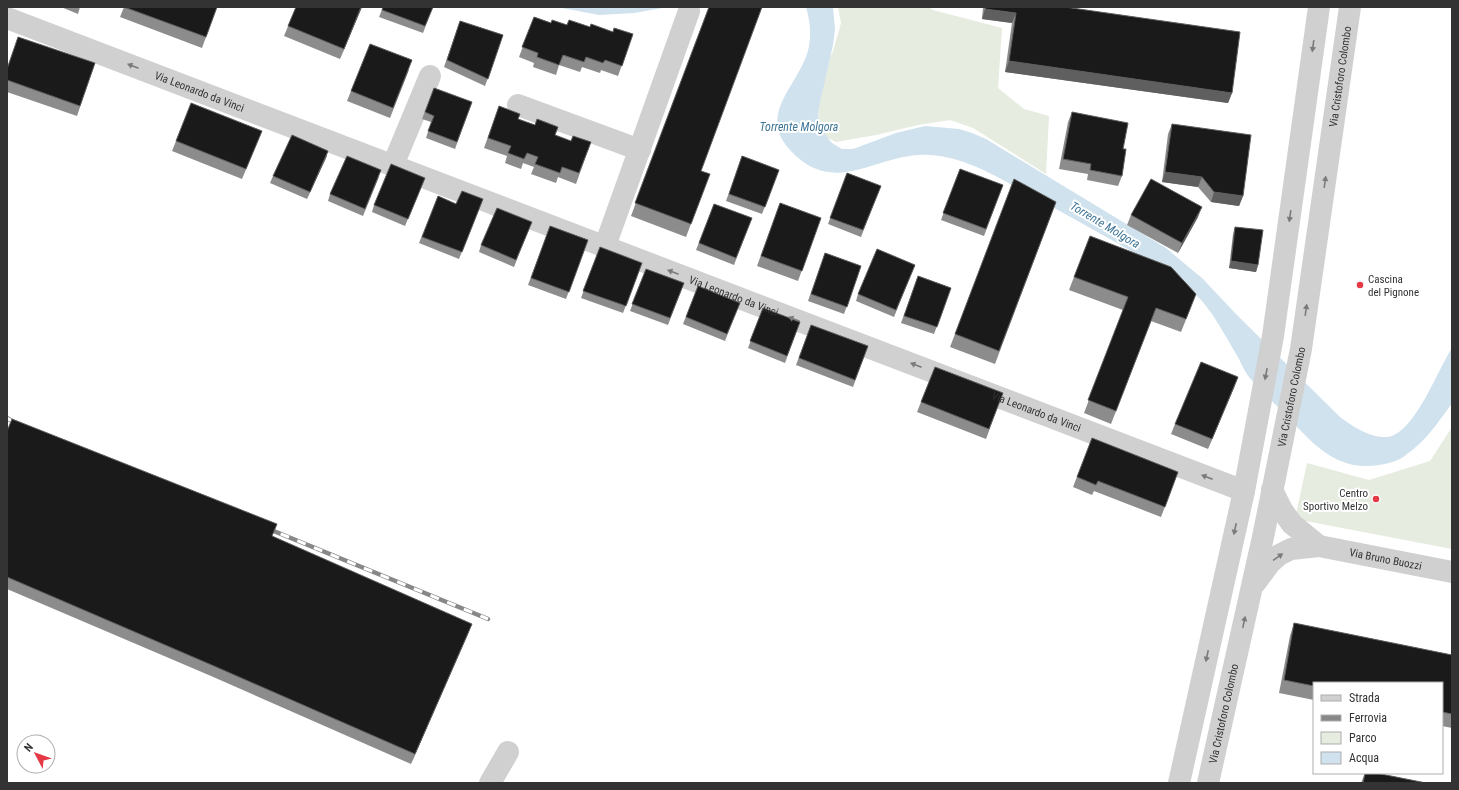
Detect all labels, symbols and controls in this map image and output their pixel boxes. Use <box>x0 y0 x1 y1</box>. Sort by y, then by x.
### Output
street label: Via Cristoforo Colombo <box>1326 25 1354 128</box>
one-way arrow <box>1310 40 1316 52</box>
one-way arrow <box>126 62 138 68</box>
street label: Via Leonardo da Vinci <box>153 69 246 115</box>
water label: Torrente Molgora <box>760 120 838 134</box>
one-way arrow <box>1322 176 1328 188</box>
water label: Torrente Molgora <box>1068 199 1142 251</box>
one-way arrow <box>1287 210 1293 222</box>
one-way arrow <box>667 269 679 275</box>
street label: Via Leonardo da Vinci <box>687 273 780 319</box>
place label: Cascina del Pignone <box>1368 273 1419 299</box>
marker: Cascina del Pignone <box>1355 280 1365 290</box>
one-way arrow <box>1303 304 1309 316</box>
one-way arrow <box>788 315 800 321</box>
street label: Via Cristoforo Colombo <box>1275 345 1308 448</box>
one-way arrow <box>909 362 921 368</box>
one-way arrow <box>1262 368 1268 380</box>
street label: Via Leonardo da Vinci <box>990 389 1083 435</box>
one-way arrow <box>1201 473 1213 479</box>
place label: Centro Sportivo Melzo <box>1303 487 1368 513</box>
marker: Centro Sportivo Melzo <box>1371 494 1381 504</box>
one-way arrow <box>1232 523 1238 535</box>
street label: Via Bruno Buozzi <box>1348 546 1423 572</box>
one-way arrow <box>1273 553 1283 561</box>
one-way arrow <box>1242 616 1248 628</box>
one-way arrow <box>1204 649 1210 662</box>
street label: Via Cristoforo Colombo <box>1206 662 1241 765</box>
legend <box>1313 682 1443 774</box>
text: Strada <box>1349 691 1380 705</box>
text: Ferrovia <box>1349 711 1387 725</box>
text: Parco <box>1349 731 1376 745</box>
north arrow <box>16 734 56 774</box>
text: N <box>22 741 36 755</box>
text: Acqua <box>1349 751 1379 765</box>

